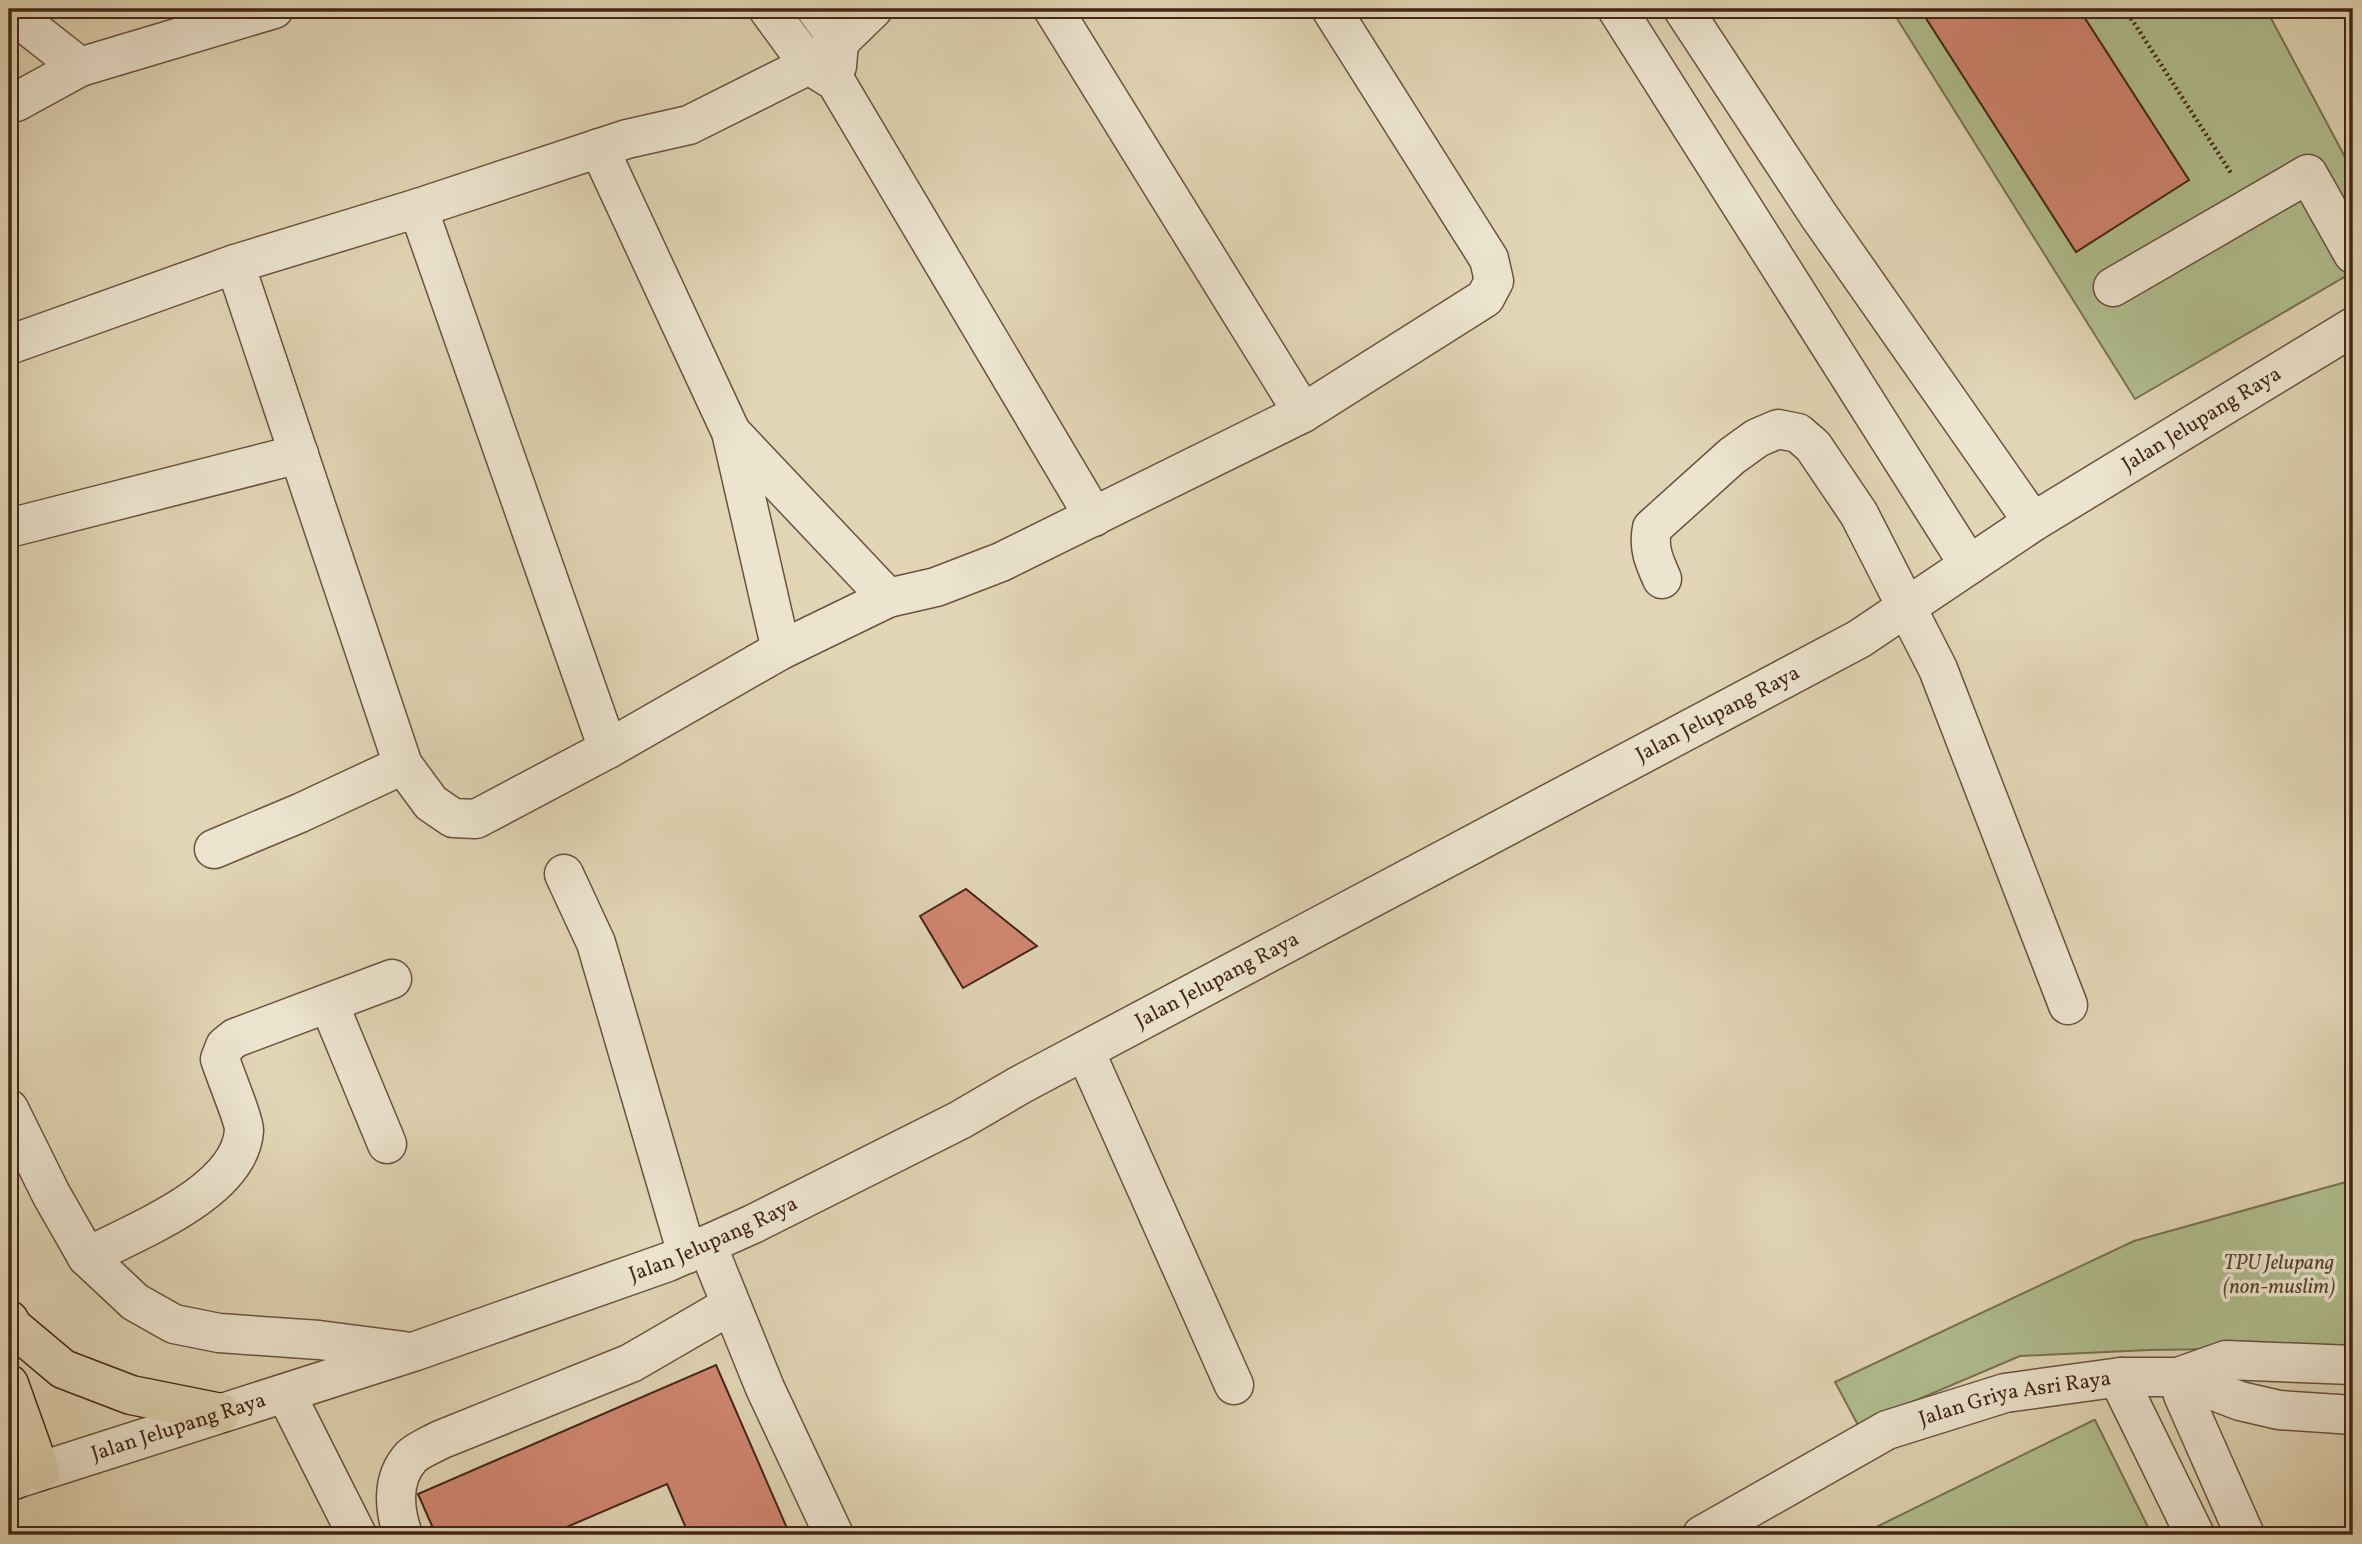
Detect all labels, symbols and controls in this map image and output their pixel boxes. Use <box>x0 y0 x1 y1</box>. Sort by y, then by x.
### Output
street label: Jalan Jelupang Raya <box>2116 360 2287 479</box>
street label: Jalan Jelupang Raya <box>1631 659 1805 770</box>
street label: Jalan Jelupang Raya <box>1130 925 1304 1036</box>
street label: Jalan Jelupang Raya <box>625 1189 803 1289</box>
park label: TPU Jelupang (non-muslim) <box>2223 1249 2335 1302</box>
street label: Jalan Griya Asri Raya <box>1915 1364 2113 1434</box>
street label: Jalan Jelupang Raya <box>88 1385 270 1469</box>

